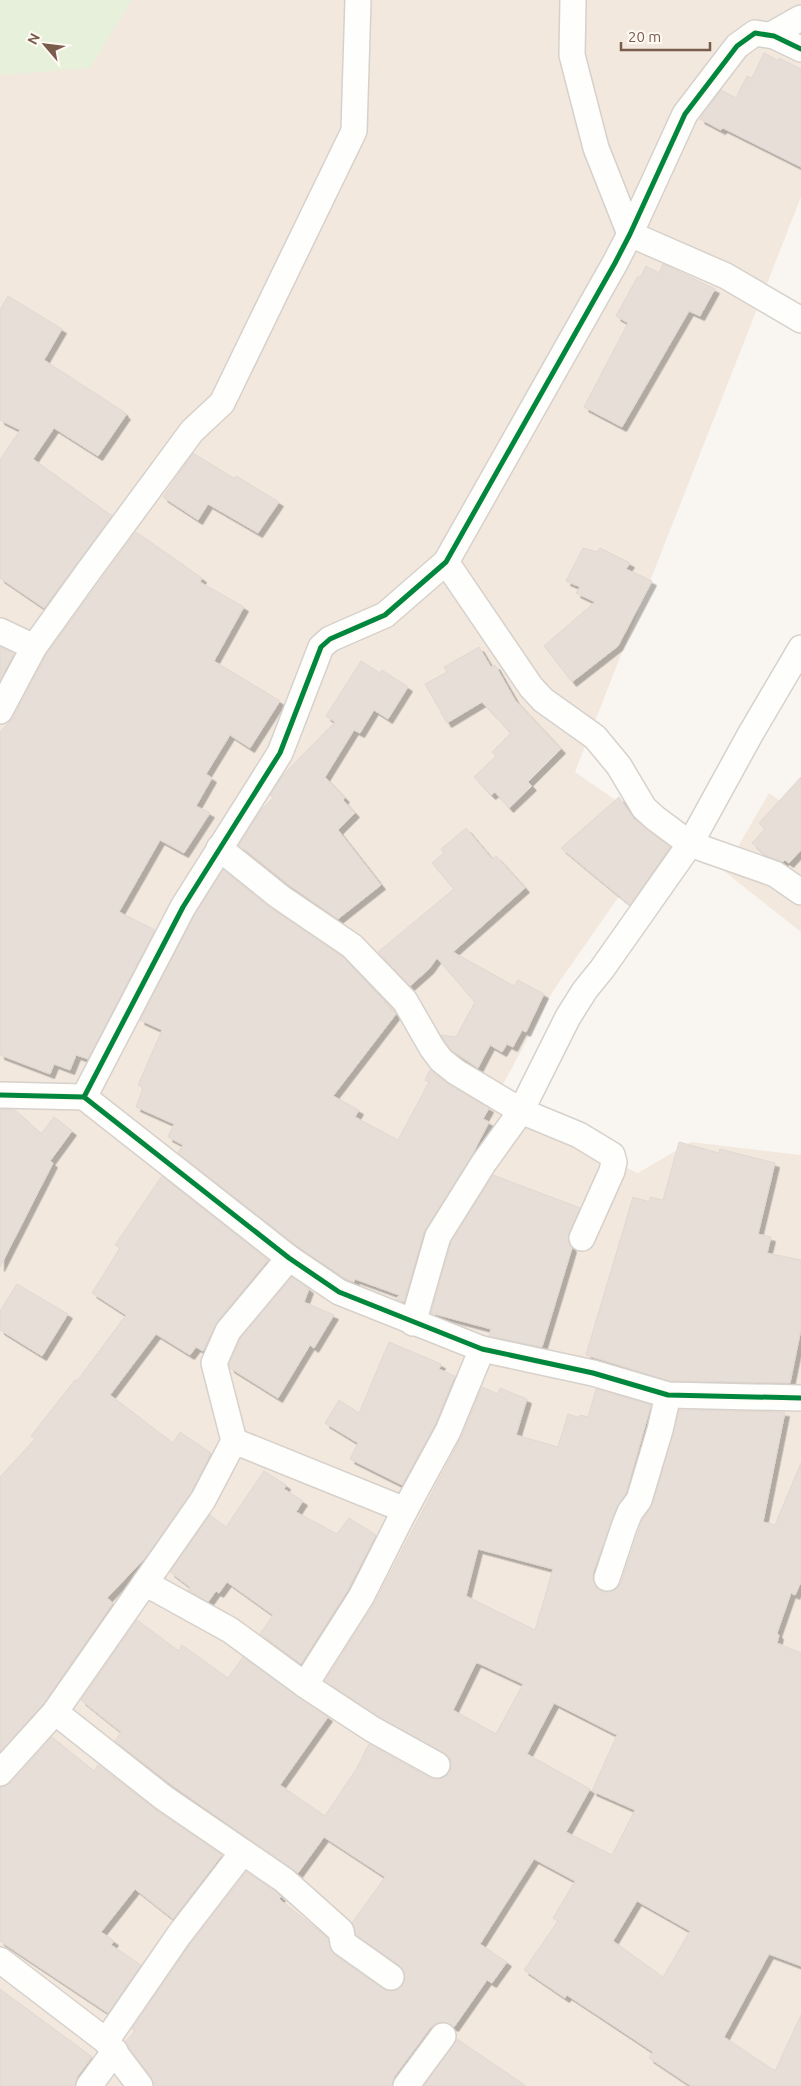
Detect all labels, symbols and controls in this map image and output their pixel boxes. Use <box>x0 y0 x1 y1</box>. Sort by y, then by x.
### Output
north arrow <box>20 20 70 70</box>
scale bar <box>621 20 710 52</box>
text: 20 m <box>628 28 661 45</box>
text: N <box>24 31 43 47</box>

